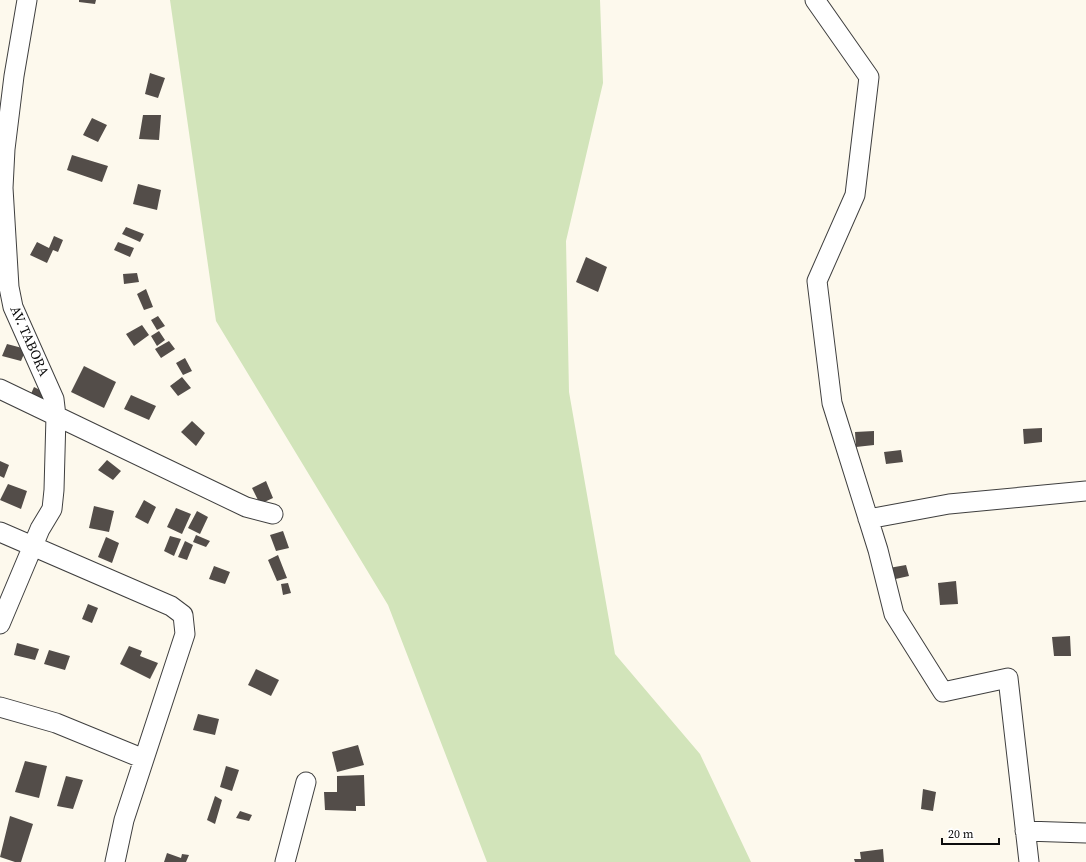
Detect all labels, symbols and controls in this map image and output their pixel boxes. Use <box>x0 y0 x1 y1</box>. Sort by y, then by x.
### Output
street label: AV. TABORA <box>5 302 55 380</box>
scale bar <box>942 820 999 846</box>
text: 20 m <box>948 826 974 842</box>

